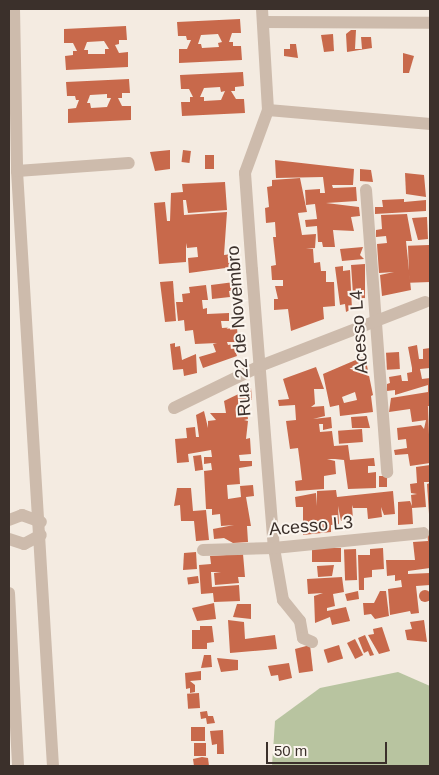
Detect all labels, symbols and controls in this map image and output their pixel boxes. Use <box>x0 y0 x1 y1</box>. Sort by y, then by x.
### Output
street label: Rua 22 de Novembro <box>222 245 256 417</box>
street label: Acesso L4 <box>345 289 373 375</box>
street label: Acesso L3 <box>268 512 354 540</box>
scale bar <box>269 732 390 764</box>
text: 50 m <box>274 742 307 759</box>

